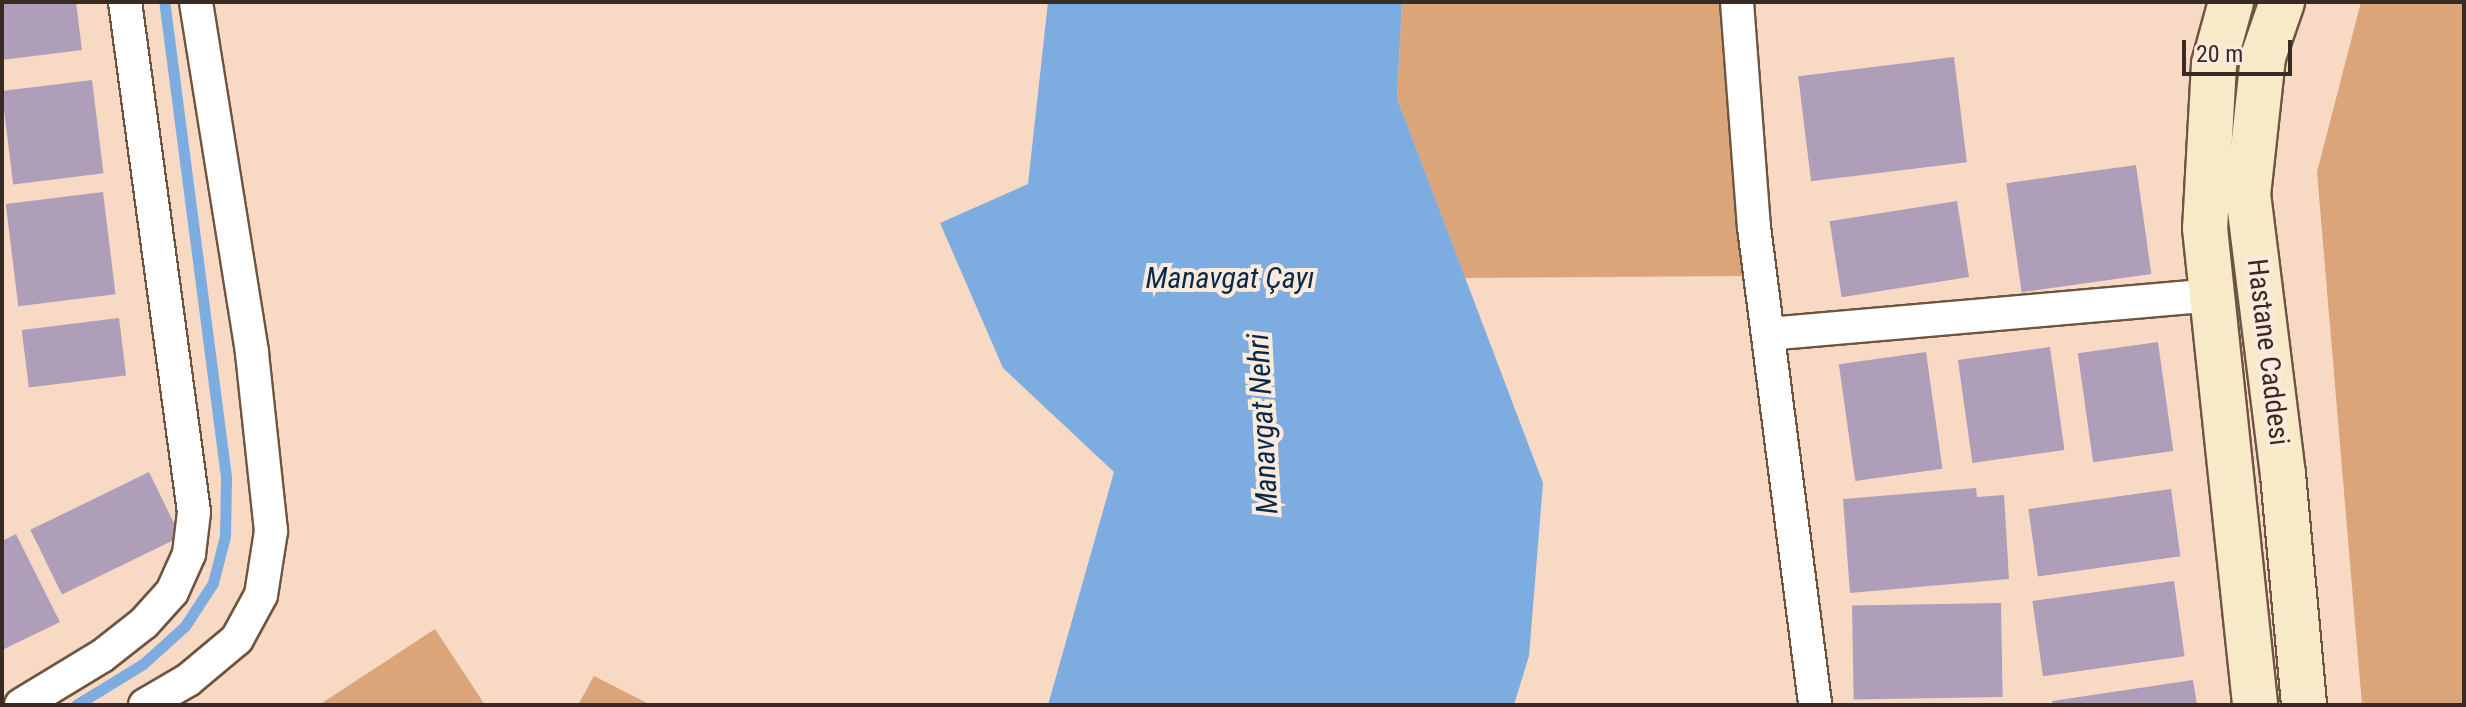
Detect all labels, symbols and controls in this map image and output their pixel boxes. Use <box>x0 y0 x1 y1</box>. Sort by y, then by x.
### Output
scale bar <box>2186 24 2296 74</box>
text: 20 m <box>2196 40 2243 68</box>
street label: Hastane Caddesi <box>2240 257 2296 447</box>
water label: Manavgat Çayı <box>1146 260 1314 296</box>
water label: Manavgat Nehri <box>1240 333 1286 515</box>

